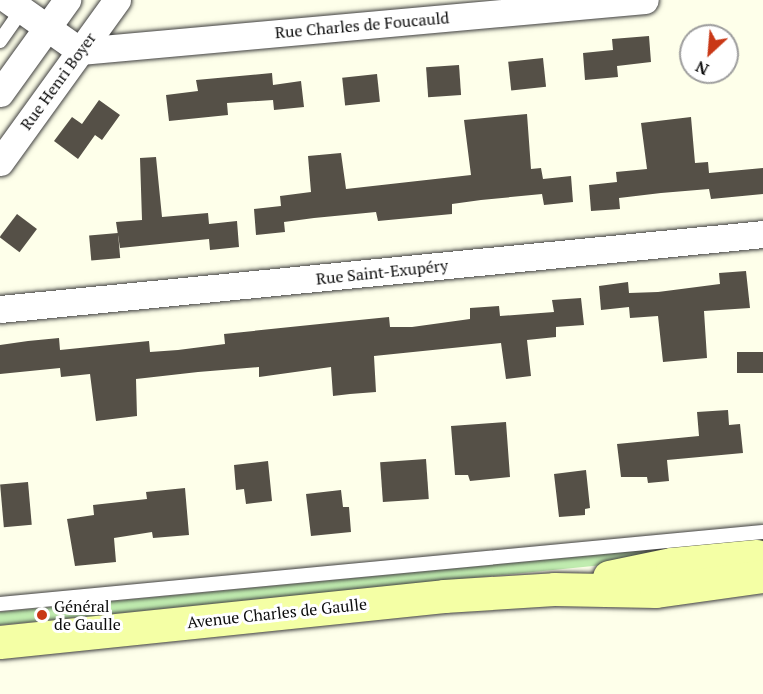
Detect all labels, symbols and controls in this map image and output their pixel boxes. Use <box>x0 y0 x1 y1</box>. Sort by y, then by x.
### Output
street label: Rue Charles de Foucauld <box>274 8 450 42</box>
north arrow <box>679 24 739 84</box>
street label: Rue Henri Boyer <box>16 29 100 133</box>
text: N <box>692 56 712 81</box>
street label: Rue Saint-Exupéry <box>315 256 449 288</box>
street label: Avenue Charles de Gaulle <box>186 594 368 632</box>
place label: Général de Gaulle <box>54 596 121 634</box>
marker: Général de Gaulle <box>35 608 49 622</box>

